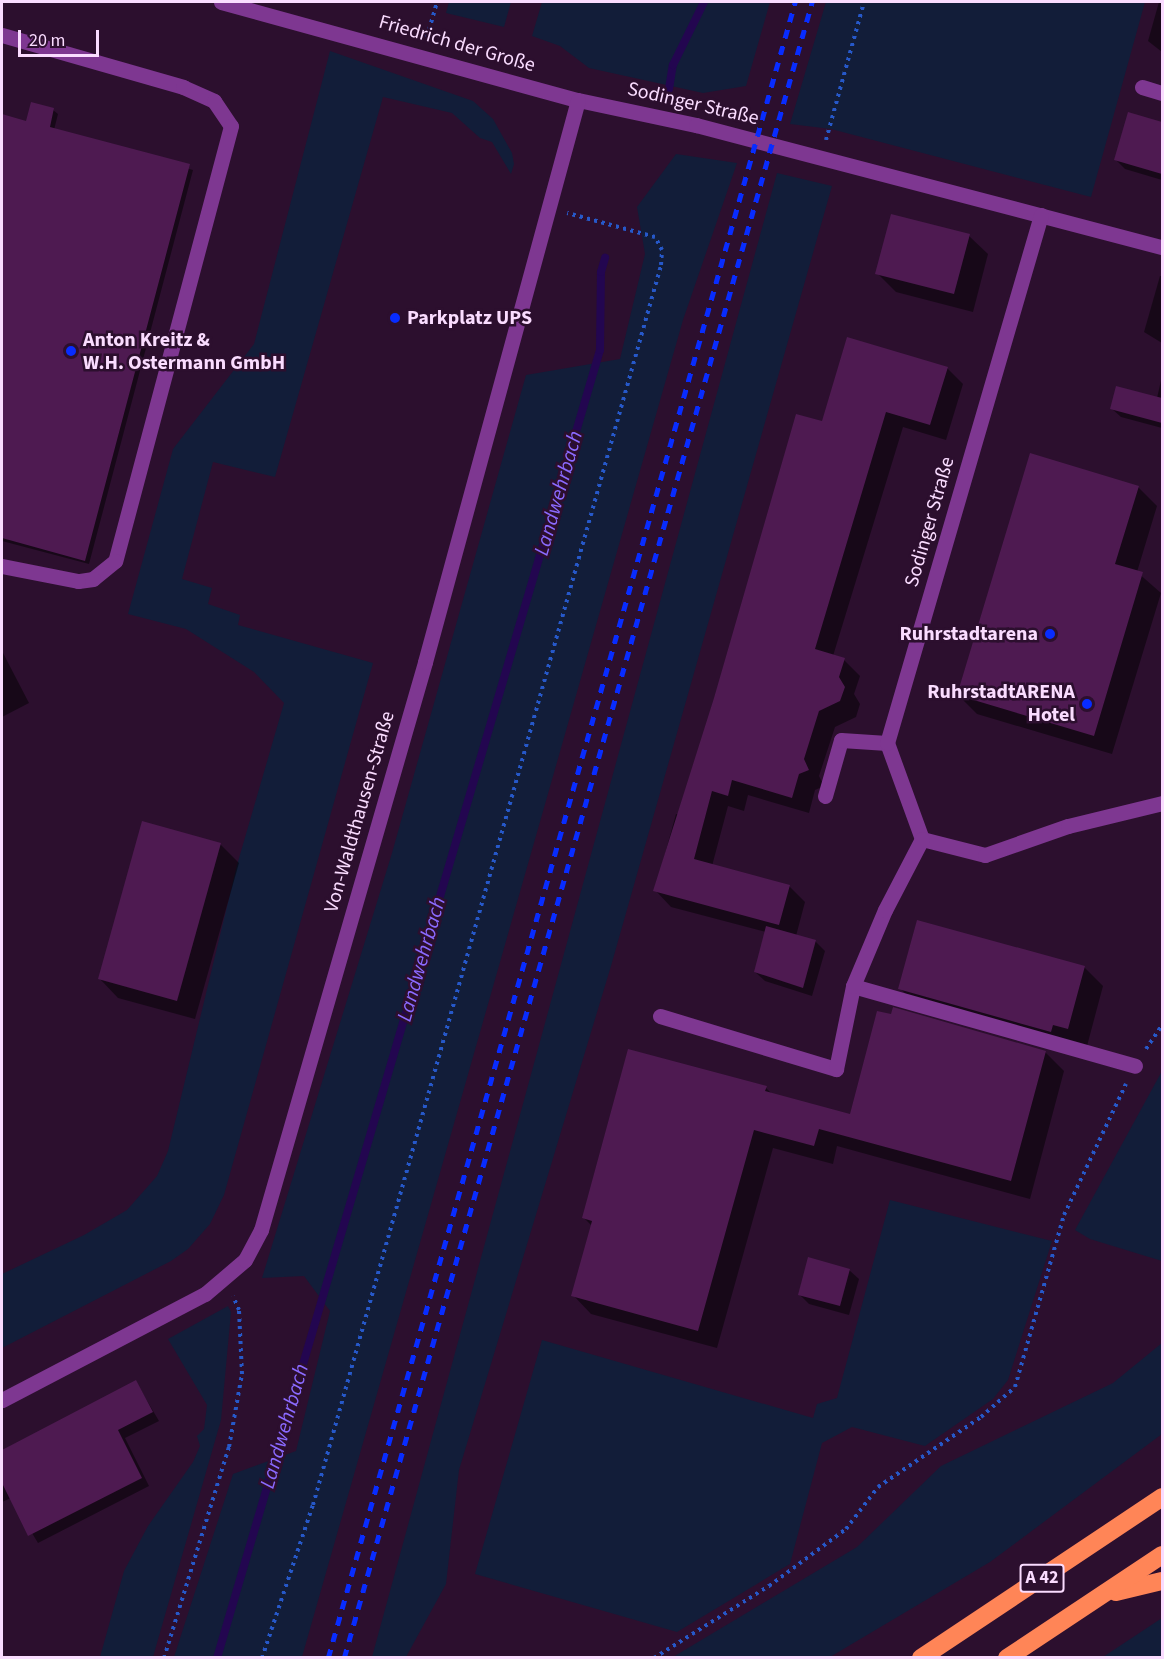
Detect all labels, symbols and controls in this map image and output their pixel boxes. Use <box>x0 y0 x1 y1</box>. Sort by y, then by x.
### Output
street label: Friedrich der Große <box>376 10 538 78</box>
scale bar <box>21 18 102 56</box>
text: 20 m <box>29 28 65 53</box>
street label: Sodinger Straße <box>625 77 761 131</box>
place label: Parkplatz UPS <box>407 306 532 330</box>
marker: Parkplatz UPS <box>388 311 402 325</box>
place label: Anton Kreitz & W.H. Ostermann GmbH <box>83 328 285 375</box>
marker: Anton Kreitz & W.H. Ostermann GmbH <box>64 344 78 358</box>
water label: Landwehrbach <box>528 428 588 558</box>
street label: Sodinger Straße <box>900 454 960 590</box>
place label: Ruhrstadtarena <box>900 622 1038 646</box>
marker: Ruhrstadtarena <box>1043 627 1057 641</box>
place label: RuhrstadtARENA Hotel <box>927 680 1075 727</box>
marker: RuhrstadtARENA Hotel <box>1080 697 1094 711</box>
street label: Von-Waldthausen-Straße <box>320 709 400 915</box>
water label: Landwehrbach <box>391 894 451 1024</box>
water label: Landwehrbach <box>254 1361 314 1491</box>
road number: A 42 <box>1020 1563 1064 1593</box>

